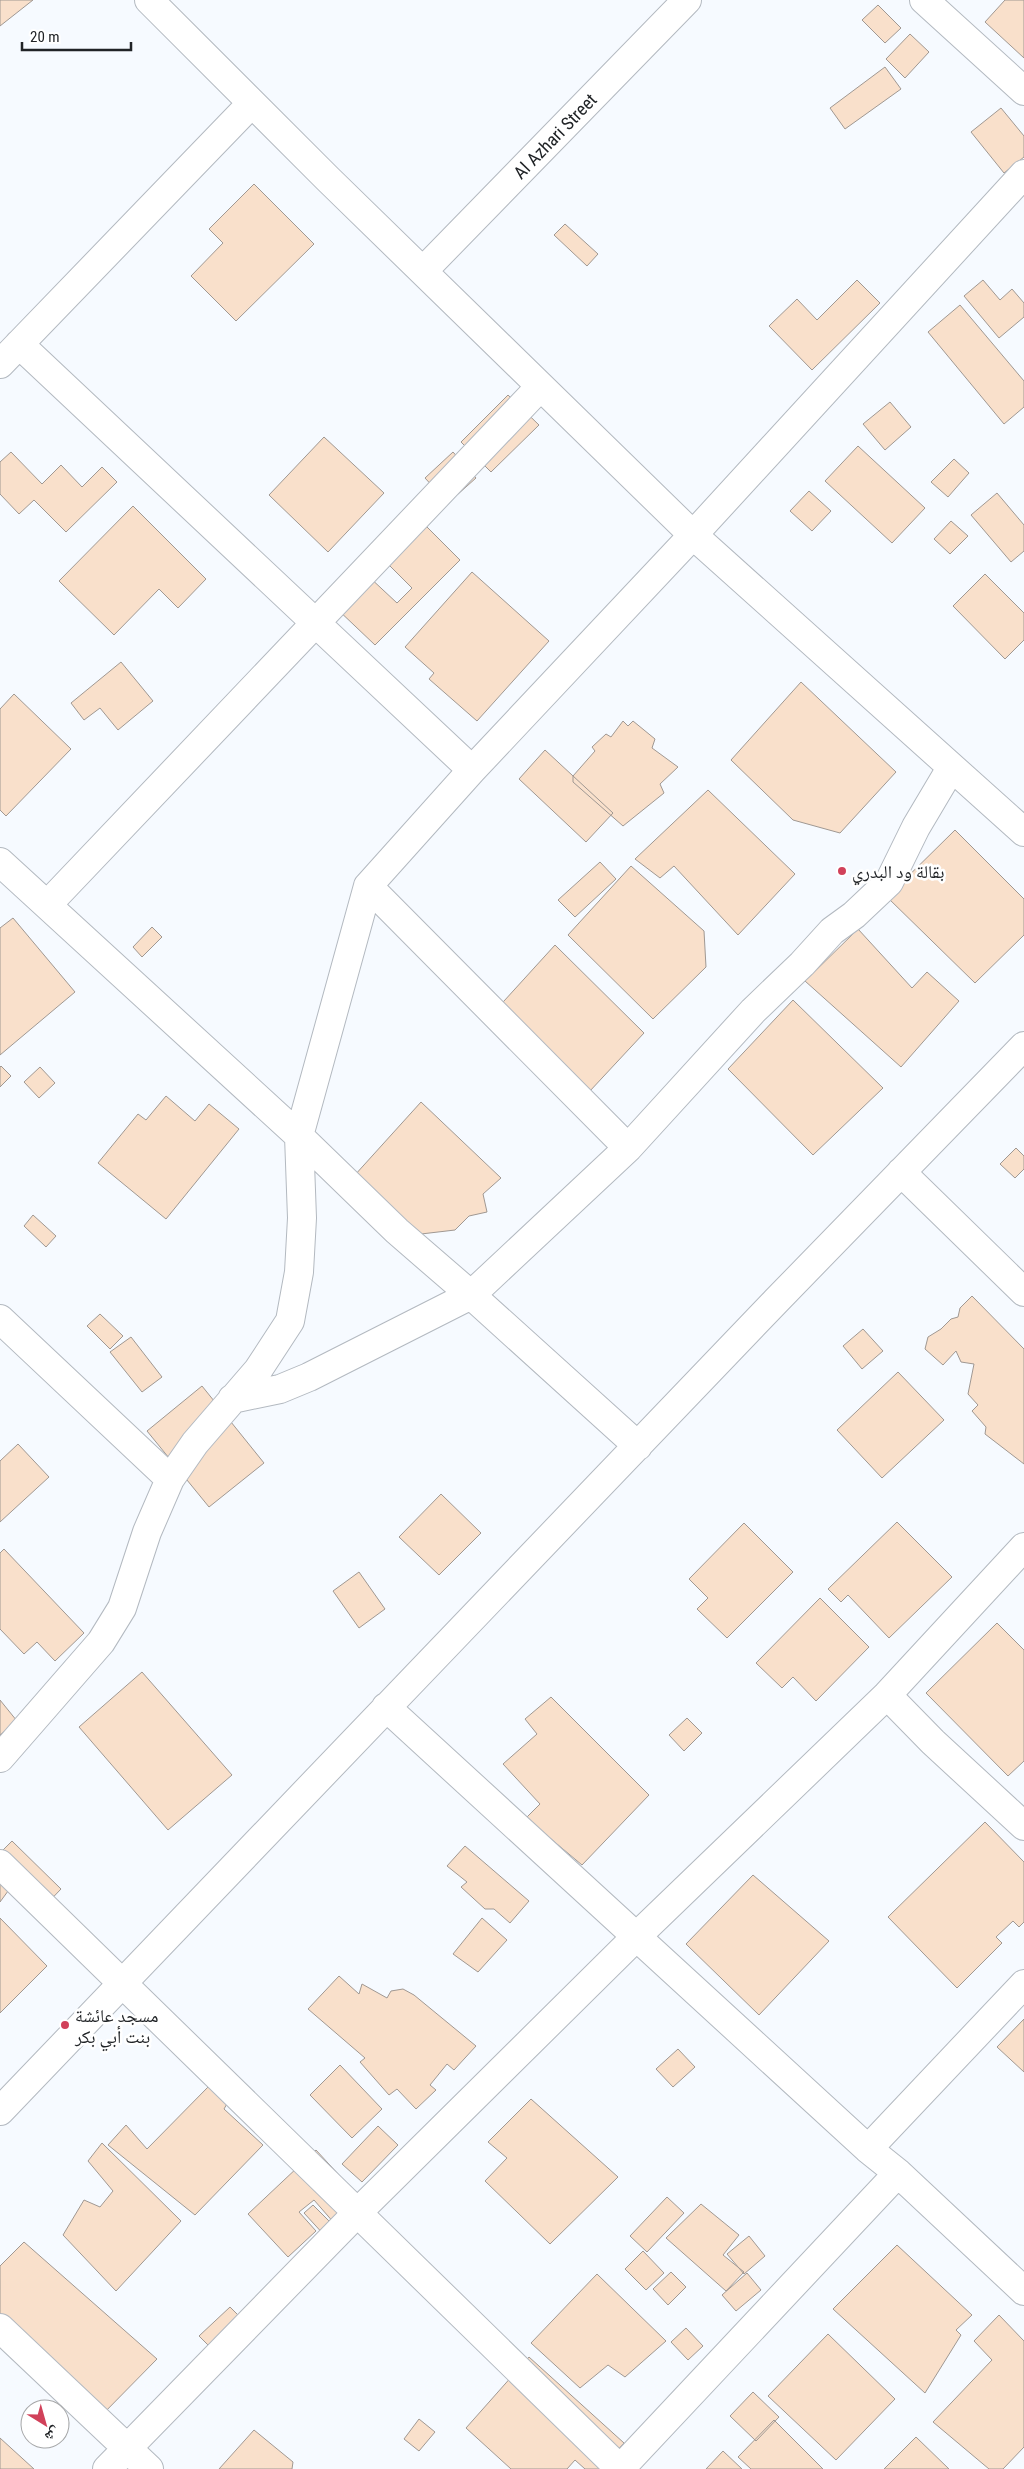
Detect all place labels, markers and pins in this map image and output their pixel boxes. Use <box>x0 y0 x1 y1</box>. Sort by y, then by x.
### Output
place label: بقالة ود البدري <box>852 861 945 886</box>
marker: بقالة ود البدري <box>836 865 848 877</box>
place label: مسجد عائشة بنت أبي بكر <box>74 2005 158 2051</box>
marker: مسجد عائشة بنت أبي بكر <box>59 2019 71 2031</box>

